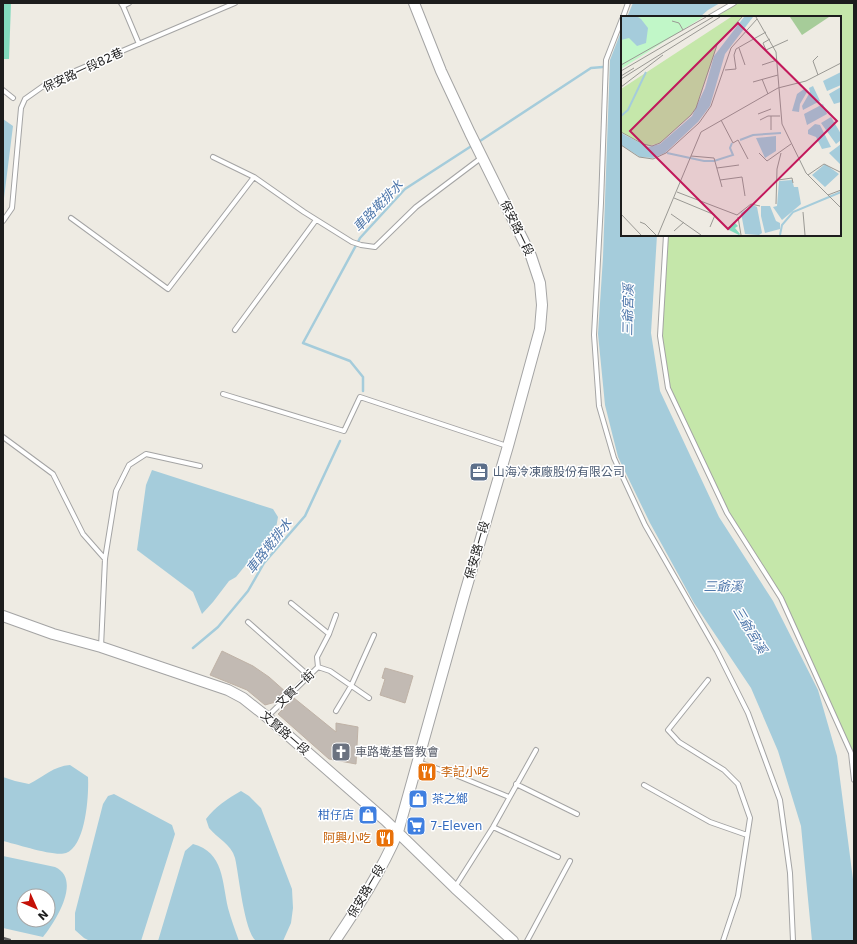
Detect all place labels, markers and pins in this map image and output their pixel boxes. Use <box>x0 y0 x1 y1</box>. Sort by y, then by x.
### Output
office icon: 山海冷凍廠股份有限公司 <box>468 461 490 483</box>
place label: 山海冷凍廠股份有限公司 <box>493 465 625 479</box>
church icon: 車路墘基督教會 <box>330 741 352 763</box>
place label: 車路墘基督教會 <box>355 745 439 759</box>
restaurant icon: 李記小吃 <box>416 761 438 783</box>
place label: 李記小吃 <box>441 765 489 779</box>
shop icon: 茶之鄉 <box>407 788 429 810</box>
place label: 茶之鄉 <box>432 792 468 806</box>
shop icon: 柑仔店 <box>357 804 379 826</box>
place label: 柑仔店 <box>318 808 354 822</box>
supermarket icon: 7-Eleven <box>405 815 427 837</box>
place label: 7-Eleven <box>430 819 482 833</box>
restaurant icon: 阿興小吃 <box>374 827 396 849</box>
place label: 阿興小吃 <box>323 831 371 845</box>

